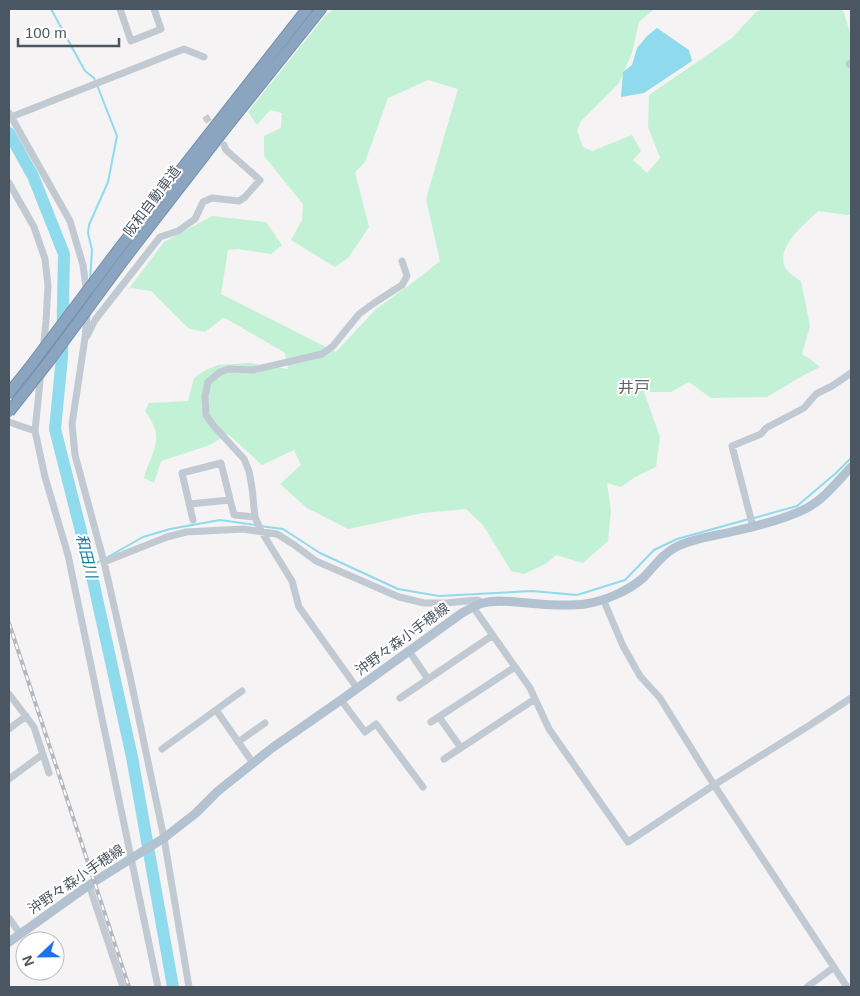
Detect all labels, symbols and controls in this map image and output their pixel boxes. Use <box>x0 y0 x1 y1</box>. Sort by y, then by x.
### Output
scale bar <box>18 15 119 47</box>
text: 100 m <box>25 24 67 41</box>
street label: 阪和自動車道 <box>120 163 184 239</box>
district label: 井戸 <box>618 379 650 396</box>
water label: 和田川 <box>73 532 101 582</box>
street label: 沖野々森小手穂線 <box>352 600 452 678</box>
street label: 沖野々森小手穂線 <box>25 841 127 917</box>
north arrow <box>15 931 65 981</box>
text: N <box>19 953 37 969</box>

